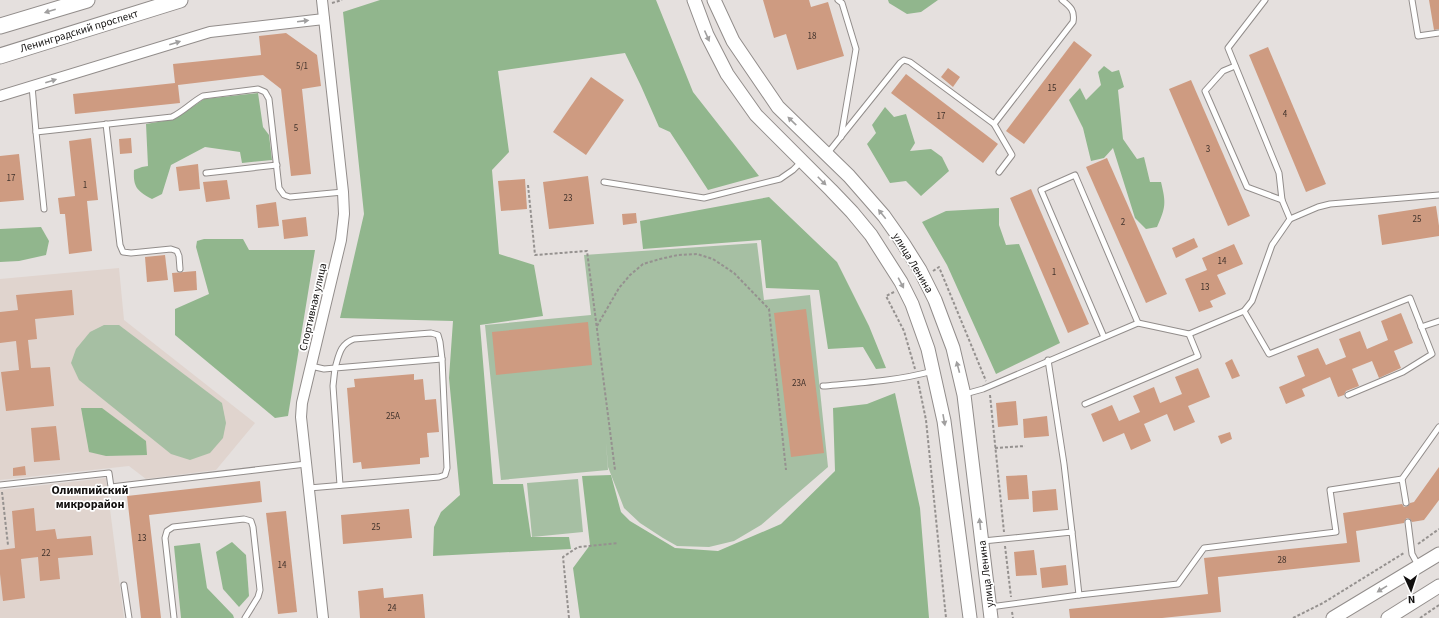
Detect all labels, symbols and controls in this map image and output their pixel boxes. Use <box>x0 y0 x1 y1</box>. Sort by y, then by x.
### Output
street label: Ленинградский проспект <box>18 6 140 56</box>
one-way arrow <box>44 8 56 14</box>
one-way arrow <box>297 18 309 24</box>
house number: 18 <box>808 30 817 43</box>
one-way arrow <box>705 31 711 43</box>
one-way arrow <box>169 40 181 46</box>
house number: 5/1 <box>296 60 308 73</box>
one-way arrow <box>45 78 57 84</box>
house number: 15 <box>1048 82 1057 95</box>
house number: 4 <box>1283 108 1288 121</box>
house number: 17 <box>937 110 946 123</box>
one-way arrow <box>787 116 797 126</box>
house number: 5 <box>294 122 299 135</box>
house number: 3 <box>1206 143 1211 156</box>
house number: 17 <box>7 172 16 185</box>
one-way arrow <box>817 176 827 186</box>
house number: 1 <box>83 179 87 192</box>
house number: 23 <box>564 192 573 205</box>
one-way arrow <box>878 209 887 220</box>
house number: 25 <box>1413 213 1422 226</box>
house number: 2 <box>1121 216 1126 229</box>
street label: улица Ленина <box>889 230 937 296</box>
house number: 14 <box>1218 255 1227 268</box>
street label: Спортивная улица <box>296 262 330 352</box>
house number: 1 <box>1052 266 1056 279</box>
one-way arrow <box>898 278 905 289</box>
house number: 13 <box>1201 281 1210 294</box>
one-way arrow <box>955 361 961 373</box>
house number: 23А <box>792 377 806 390</box>
house number: 25А <box>386 410 400 423</box>
one-way arrow <box>941 414 947 426</box>
district label: Олимпийский микрорайон <box>52 482 128 513</box>
one-way arrow <box>976 518 983 530</box>
house number: 25 <box>372 521 381 534</box>
house number: 13 <box>138 532 147 545</box>
street label: улица Ленина <box>974 540 998 608</box>
house number: 22 <box>42 547 51 560</box>
house number: 28 <box>1278 554 1287 567</box>
house number: 14 <box>278 559 287 572</box>
north arrow <box>1391 570 1431 610</box>
one-way arrow <box>1377 585 1387 593</box>
text: N <box>1407 592 1416 607</box>
house number: 24 <box>388 602 397 615</box>

